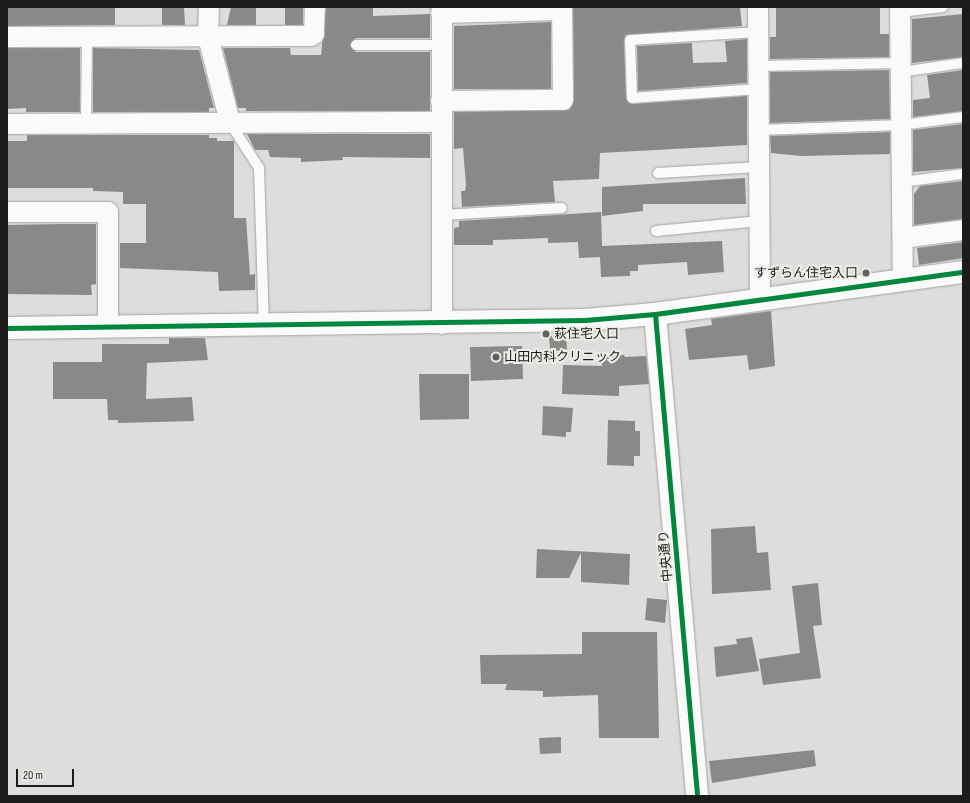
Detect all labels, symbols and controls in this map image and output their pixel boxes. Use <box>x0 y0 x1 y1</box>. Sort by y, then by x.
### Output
place label: すずらん住宅入口 <box>754 265 858 281</box>
marker: すずらん住宅入口 <box>861 268 871 278</box>
place label: 萩住宅入口 <box>554 326 619 342</box>
marker: 萩住宅入口 <box>541 329 551 339</box>
place label: 山田内科クリニック <box>504 349 621 365</box>
marker: 山田内科クリニック <box>491 352 501 362</box>
street label: 中央通り <box>656 529 676 583</box>
scale bar <box>18 761 76 787</box>
text: 20 m <box>23 768 43 783</box>

